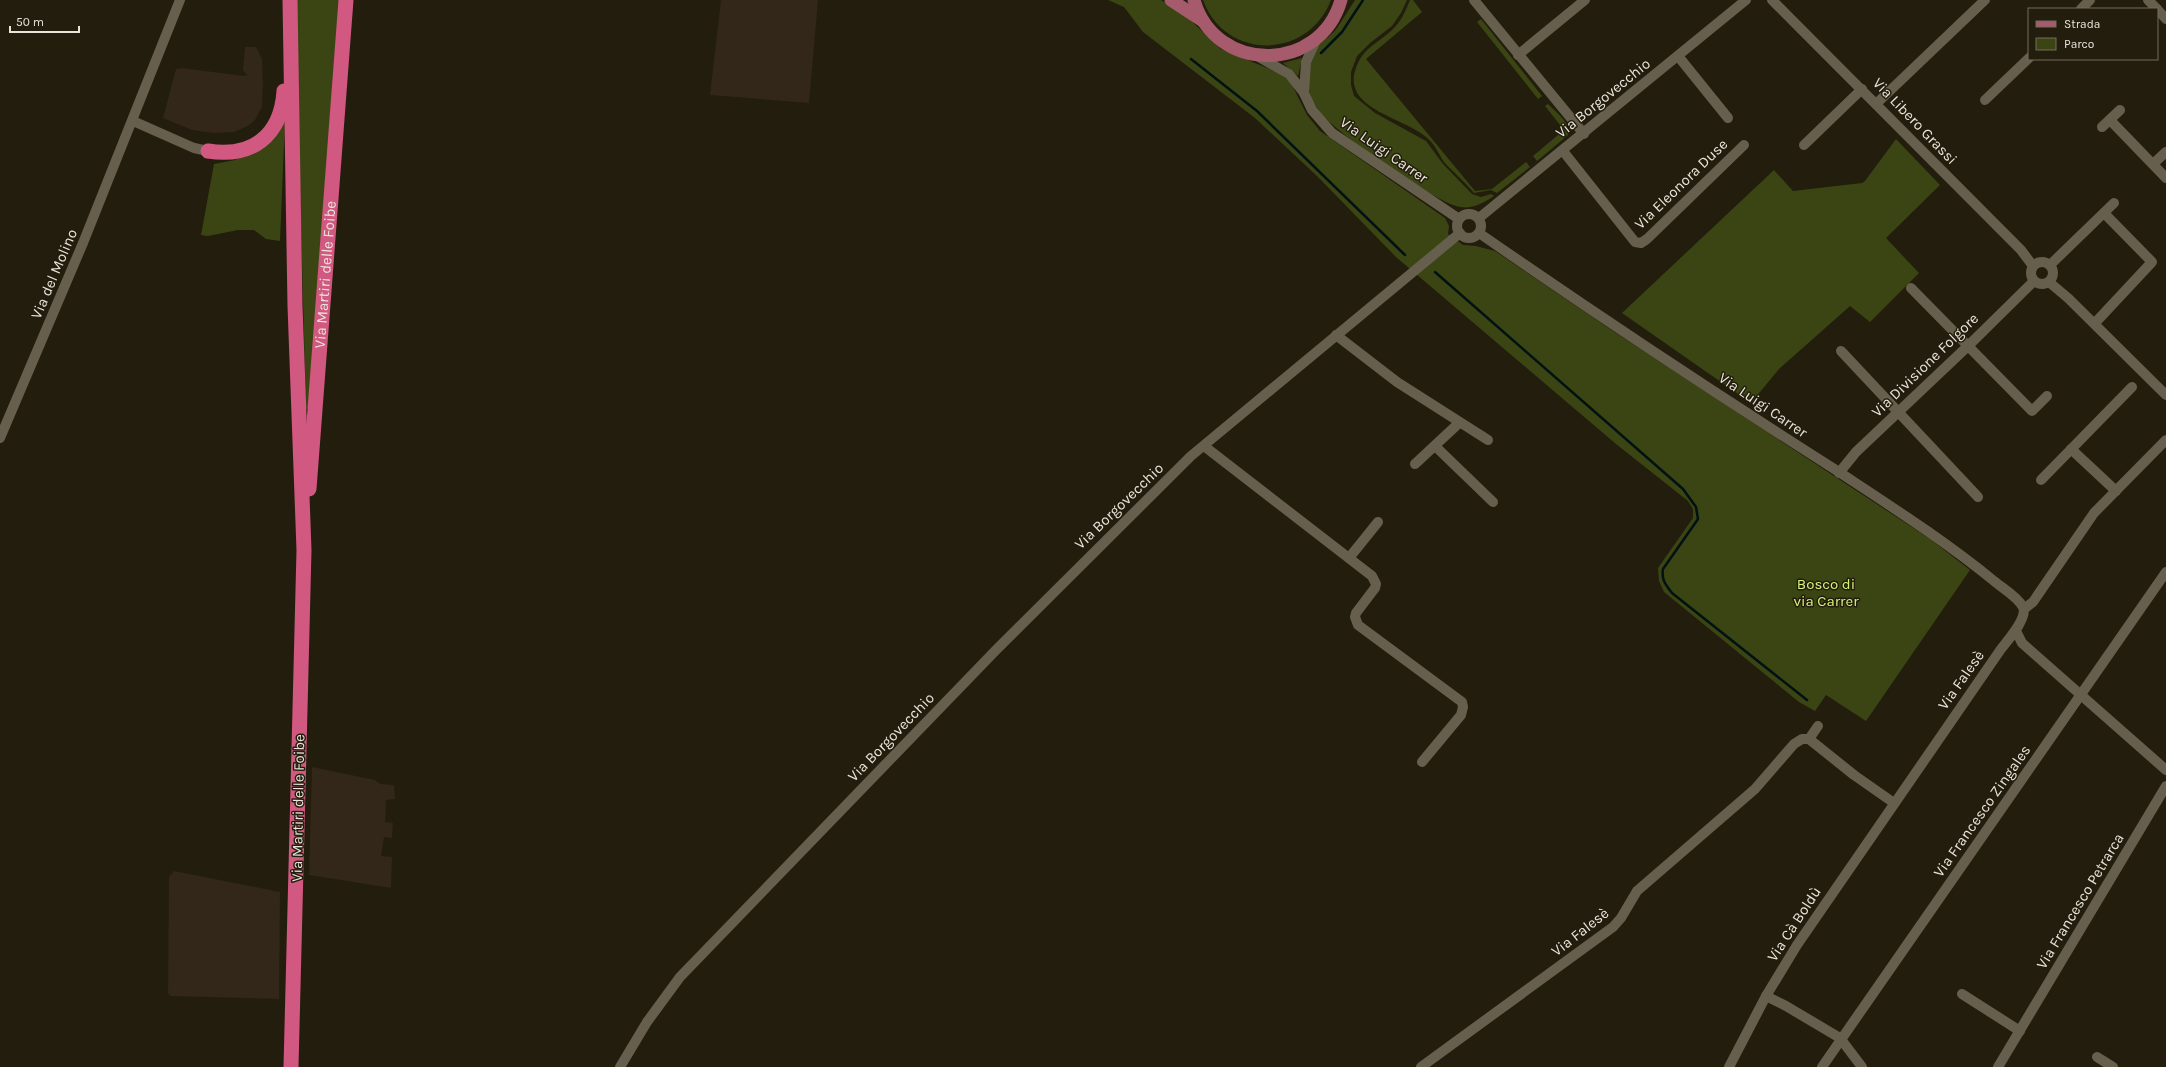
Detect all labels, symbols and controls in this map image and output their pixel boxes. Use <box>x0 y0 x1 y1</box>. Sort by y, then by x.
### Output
scale bar <box>10 8 79 34</box>
legend <box>2028 8 2158 60</box>
text: 50 m <box>16 15 44 29</box>
text: Strada <box>2064 17 2100 31</box>
text: Parco <box>2064 37 2094 51</box>
street label: Via Borgovecchio <box>1552 54 1654 142</box>
street label: Via Libero Grassi <box>1869 74 1961 168</box>
street label: Via Luigi Carrer <box>1337 113 1432 187</box>
street label: Via Eleonora Duse <box>1631 135 1731 233</box>
street label: Via Martiri delle Foibe <box>311 200 340 349</box>
street label: Via del Molino <box>27 226 81 322</box>
street label: Via Divisione Folgore <box>1868 309 1982 421</box>
street label: Via Luigi Carrer <box>1715 369 1811 442</box>
street label: Via Borgovecchio <box>1071 459 1167 553</box>
park label: Bosco di via Carrer <box>1793 575 1859 610</box>
street label: Via Falesè <box>1934 647 1988 713</box>
street label: Via Borgovecchio <box>844 689 938 785</box>
street label: Via Martiri delle Foibe <box>288 734 308 882</box>
street label: Via Francesco Zingales <box>1930 742 2034 880</box>
street label: Via Francesco Petrarca <box>2032 830 2128 972</box>
street label: Via Cà Boldù <box>1763 883 1825 965</box>
street label: Via Falesè <box>1548 904 1612 960</box>

